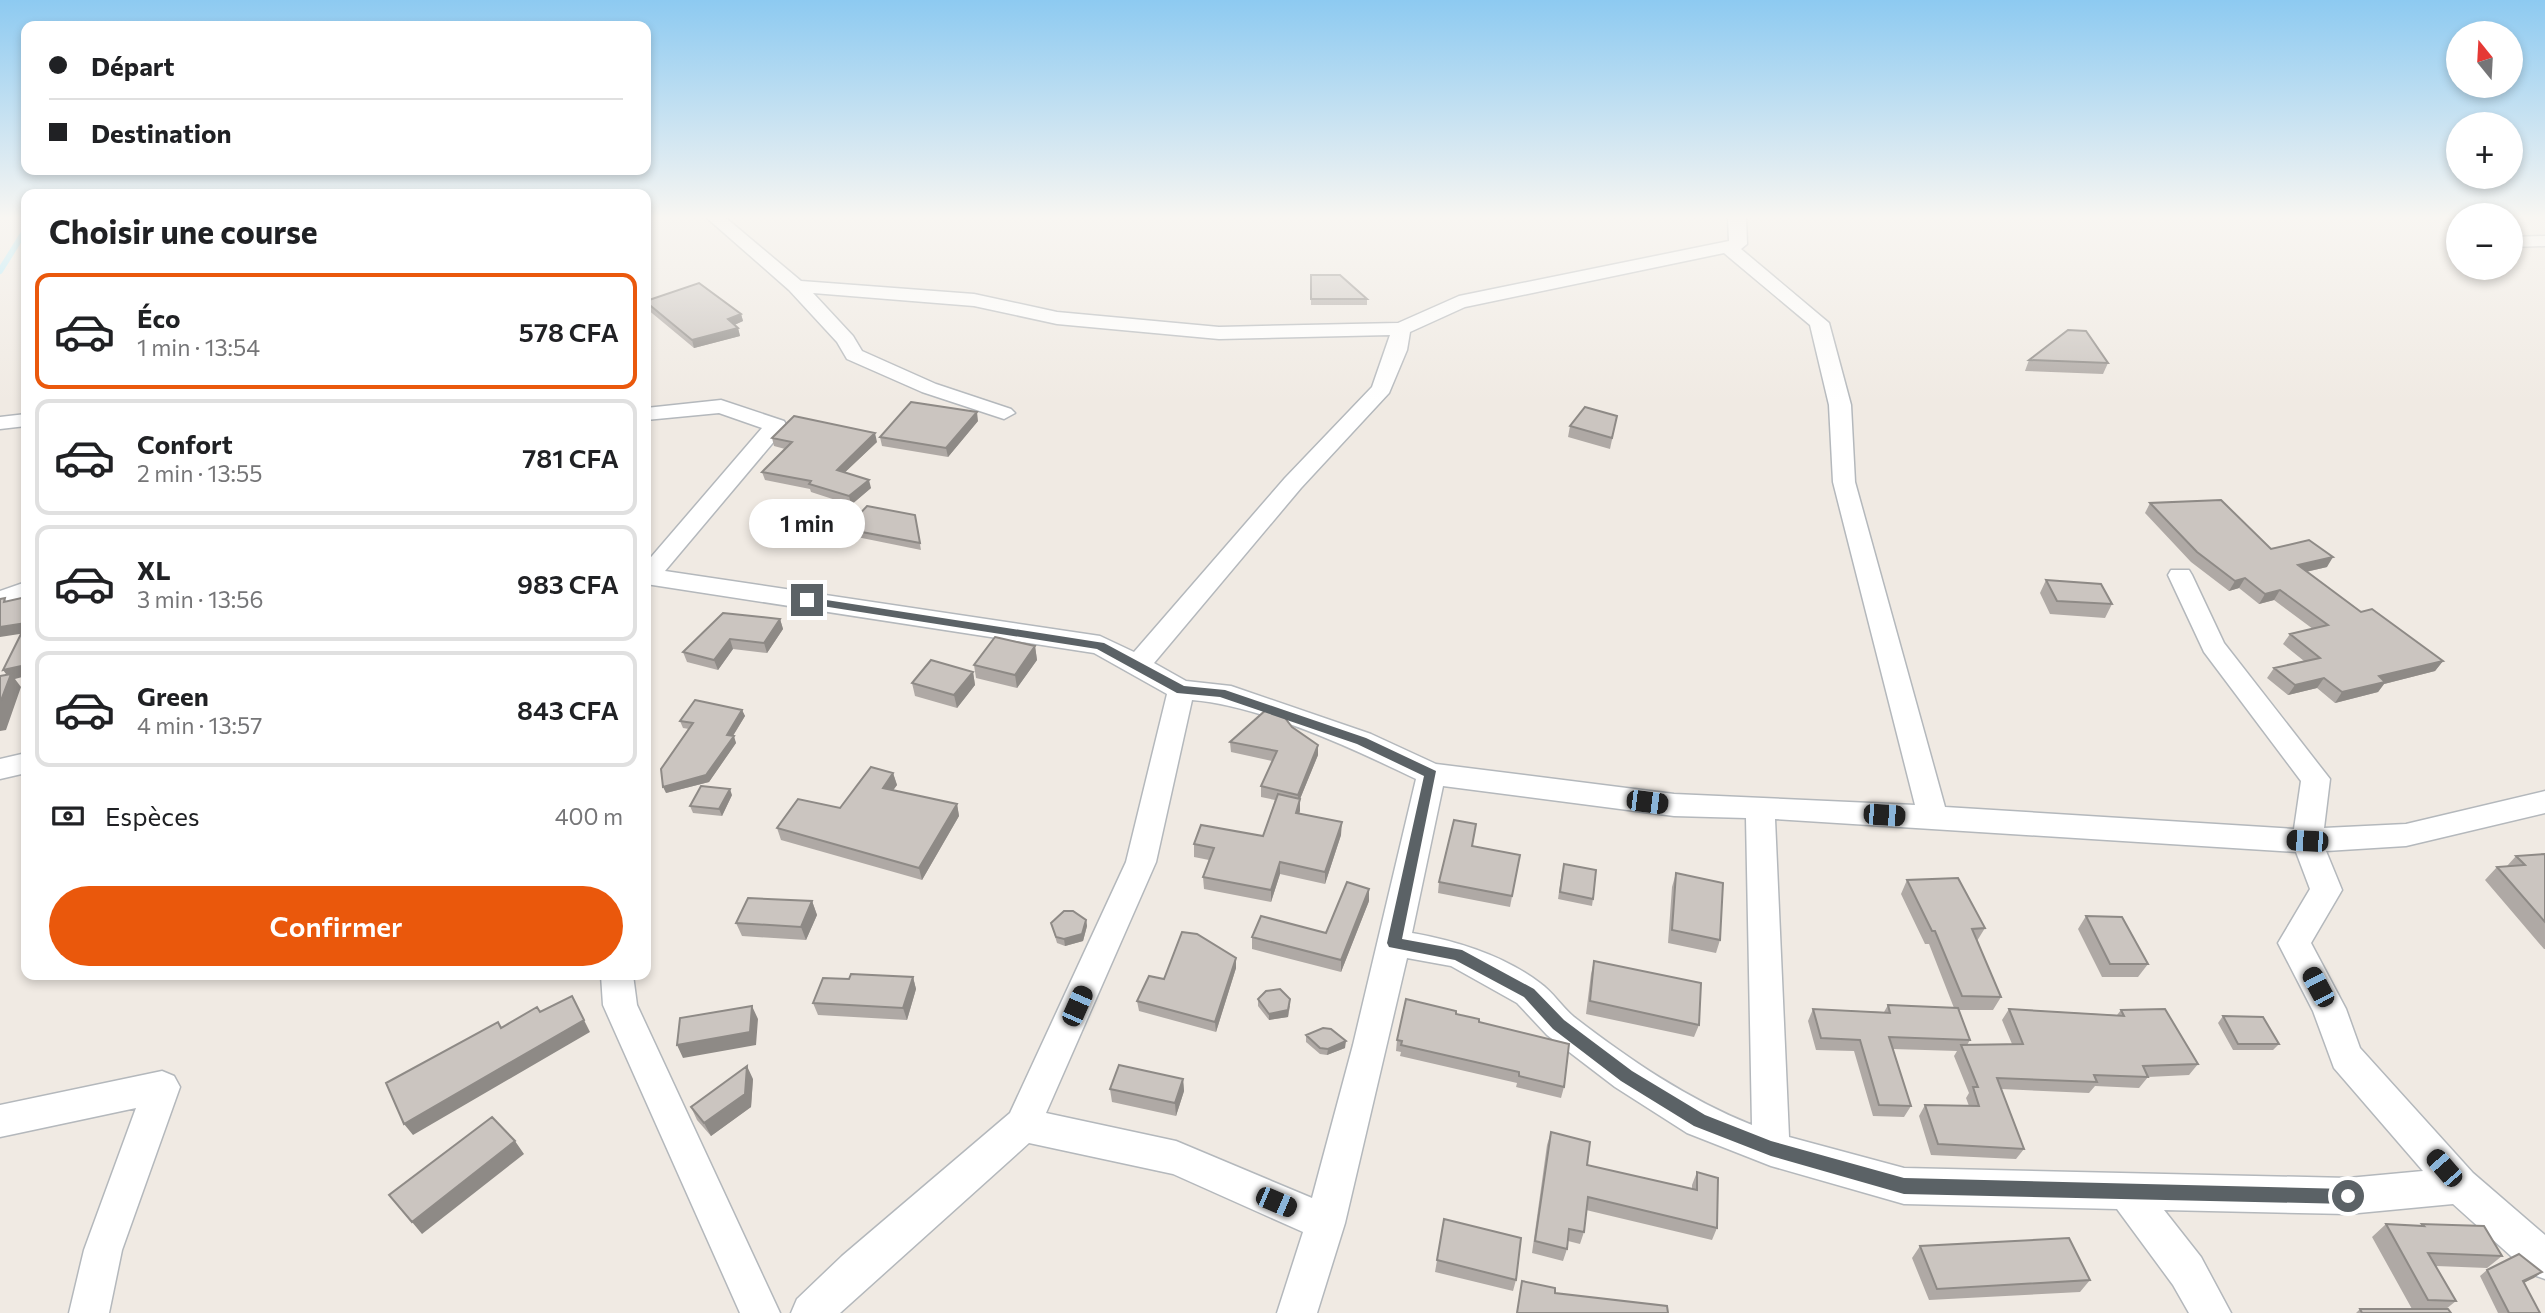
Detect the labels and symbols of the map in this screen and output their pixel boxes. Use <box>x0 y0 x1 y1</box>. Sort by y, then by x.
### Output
north arrow <box>2446 21 2524 98</box>
callout: 1 min <box>749 498 865 548</box>
route end <box>791 584 823 616</box>
car <box>1625 789 1670 815</box>
car <box>1863 803 1906 827</box>
car <box>2286 829 2329 853</box>
car <box>2299 964 2338 1010</box>
car <box>1059 983 1096 1029</box>
car <box>2423 1145 2466 1191</box>
route start <box>2332 1180 2364 1212</box>
car <box>1253 1184 1300 1220</box>

